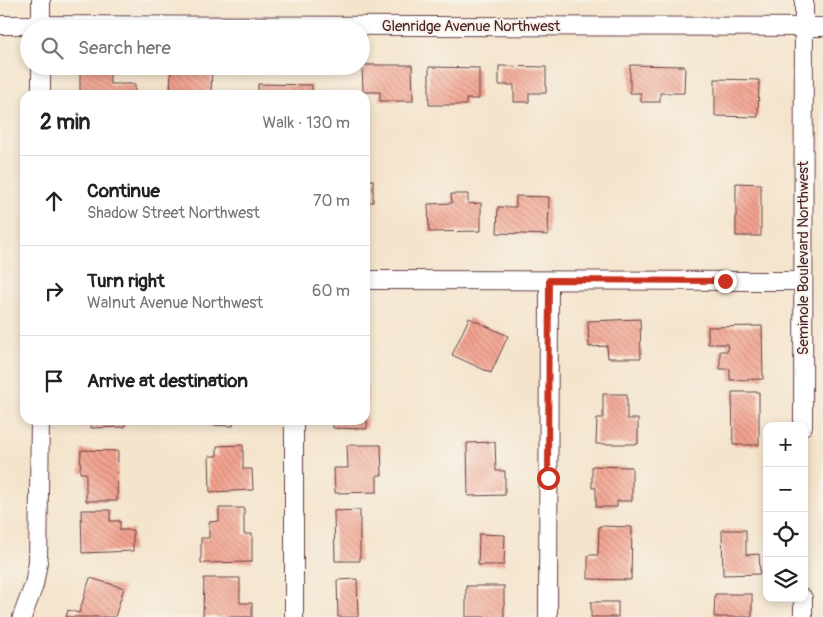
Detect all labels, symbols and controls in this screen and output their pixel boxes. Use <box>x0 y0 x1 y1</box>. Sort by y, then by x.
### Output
street label: Glenridge Avenue Northwest <box>382 17 561 36</box>
search box <box>20 20 370 75</box>
icon: search <box>38 34 66 62</box>
text: Search here <box>78 36 171 60</box>
text: 2 min <box>40 109 90 136</box>
text: Walk · 130 m <box>263 113 350 133</box>
street label: Seminole Boulevard Northwest <box>794 160 813 355</box>
text: Continue <box>87 179 160 203</box>
icon: ahead <box>40 187 68 215</box>
text: 70 m <box>313 191 350 211</box>
text: Shadow Street Northwest <box>87 203 260 223</box>
text: Turn right <box>87 269 165 293</box>
route end <box>714 270 737 293</box>
icon: right <box>40 277 68 305</box>
text: 60 m <box>312 281 350 301</box>
text: Walnut Avenue Northwest <box>87 293 263 313</box>
icon: arrive <box>40 367 68 395</box>
text: Arrive at destination <box>87 369 248 393</box>
map controls <box>763 422 808 602</box>
button: + <box>763 422 808 467</box>
route start <box>537 467 560 490</box>
button: − <box>763 467 808 512</box>
button: locate <box>763 512 808 557</box>
button: layers <box>763 557 808 602</box>

